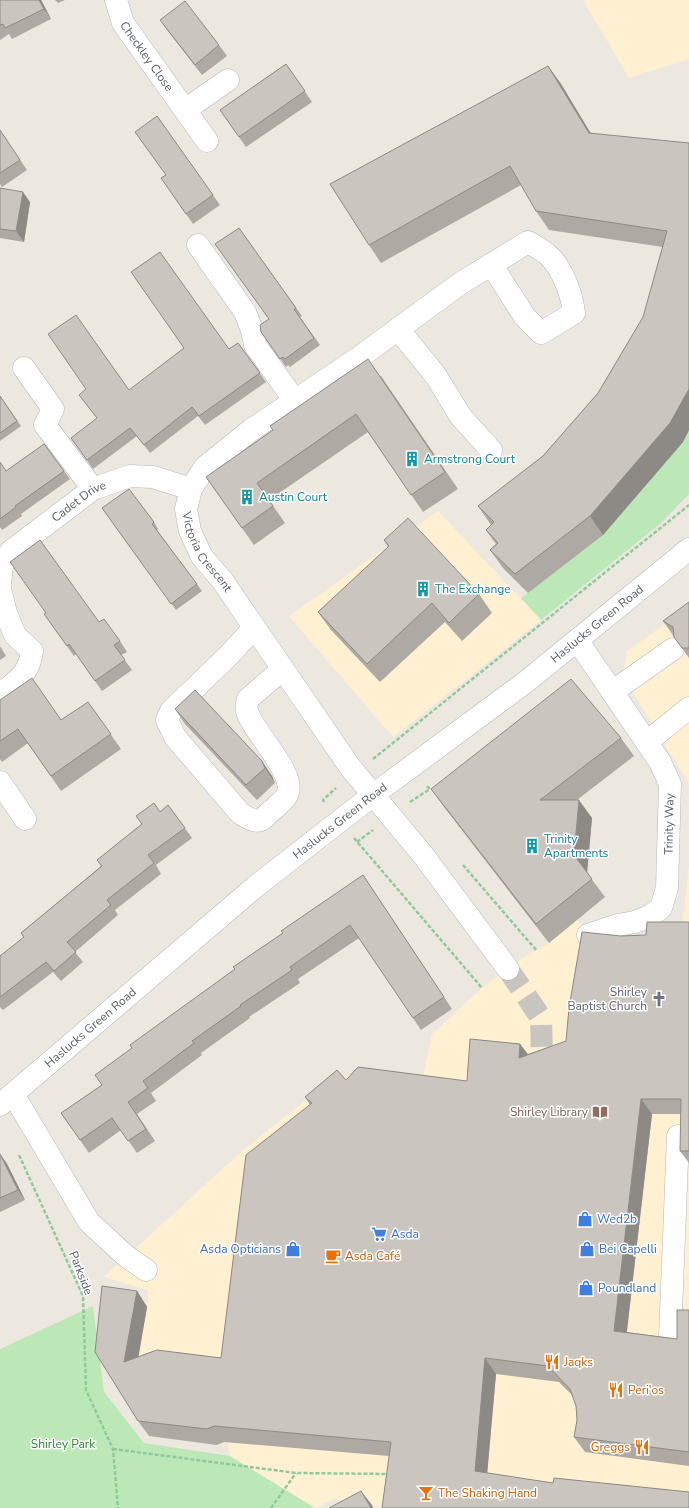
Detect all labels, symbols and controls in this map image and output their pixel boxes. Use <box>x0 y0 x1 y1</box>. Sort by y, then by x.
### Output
street label: Checkley Close <box>116 18 177 95</box>
building icon: Armstrong Court <box>403 450 421 468</box>
place label: Armstrong Court <box>424 451 516 467</box>
street label: Cadet Drive <box>48 477 108 526</box>
building icon: Austin Court <box>238 488 256 506</box>
place label: Austin Court <box>259 489 328 505</box>
street label: Victoria Crescent <box>178 509 236 596</box>
building icon: The Exchange <box>414 580 432 598</box>
place label: The Exchange <box>435 581 511 597</box>
street label: Haslucks Green Road <box>547 581 647 667</box>
street label: Haslucks Green Road <box>289 779 390 863</box>
street label: Trinity Way <box>660 792 678 855</box>
place label: Trinity Apartments <box>544 831 609 861</box>
building icon: Trinity Apartments <box>523 837 541 855</box>
street label: Haslucks Green Road <box>41 984 140 1071</box>
place label: Shirley Baptist Church <box>567 984 648 1014</box>
church icon: Shirley Baptist Church <box>650 990 668 1008</box>
library icon: Shirley Library <box>591 1103 609 1121</box>
place label: Shirley Library <box>510 1104 589 1120</box>
shop icon: Wed2b <box>576 1210 594 1228</box>
place label: Wed2b <box>597 1211 637 1227</box>
supermarket icon: Asda <box>370 1225 388 1243</box>
place label: Asda <box>391 1226 419 1242</box>
shop icon: Asda Opticians <box>284 1240 302 1258</box>
shop icon: Bei Capelli <box>578 1240 596 1258</box>
place label: Asda Opticians <box>200 1241 281 1257</box>
place label: Bei Capelli <box>599 1241 657 1257</box>
cafe icon: Asda Café <box>324 1247 342 1265</box>
place label: Asda Café <box>345 1248 400 1264</box>
street label: Parkside <box>65 1249 97 1297</box>
shop icon: Poundland <box>577 1279 595 1297</box>
place label: Poundland <box>598 1280 656 1296</box>
restaurant icon: Jaqks <box>543 1353 561 1371</box>
place label: Jaqks <box>563 1354 593 1370</box>
restaurant icon: Peri'os <box>607 1381 625 1399</box>
place label: Peri'os <box>628 1382 664 1398</box>
park label: Shirley Park <box>31 1436 96 1452</box>
restaurant icon: Greggs <box>633 1438 651 1456</box>
place label: Greggs <box>591 1439 630 1455</box>
bar icon: The Shaking Hand <box>417 1484 435 1502</box>
place label: The Shaking Hand <box>438 1485 537 1501</box>

